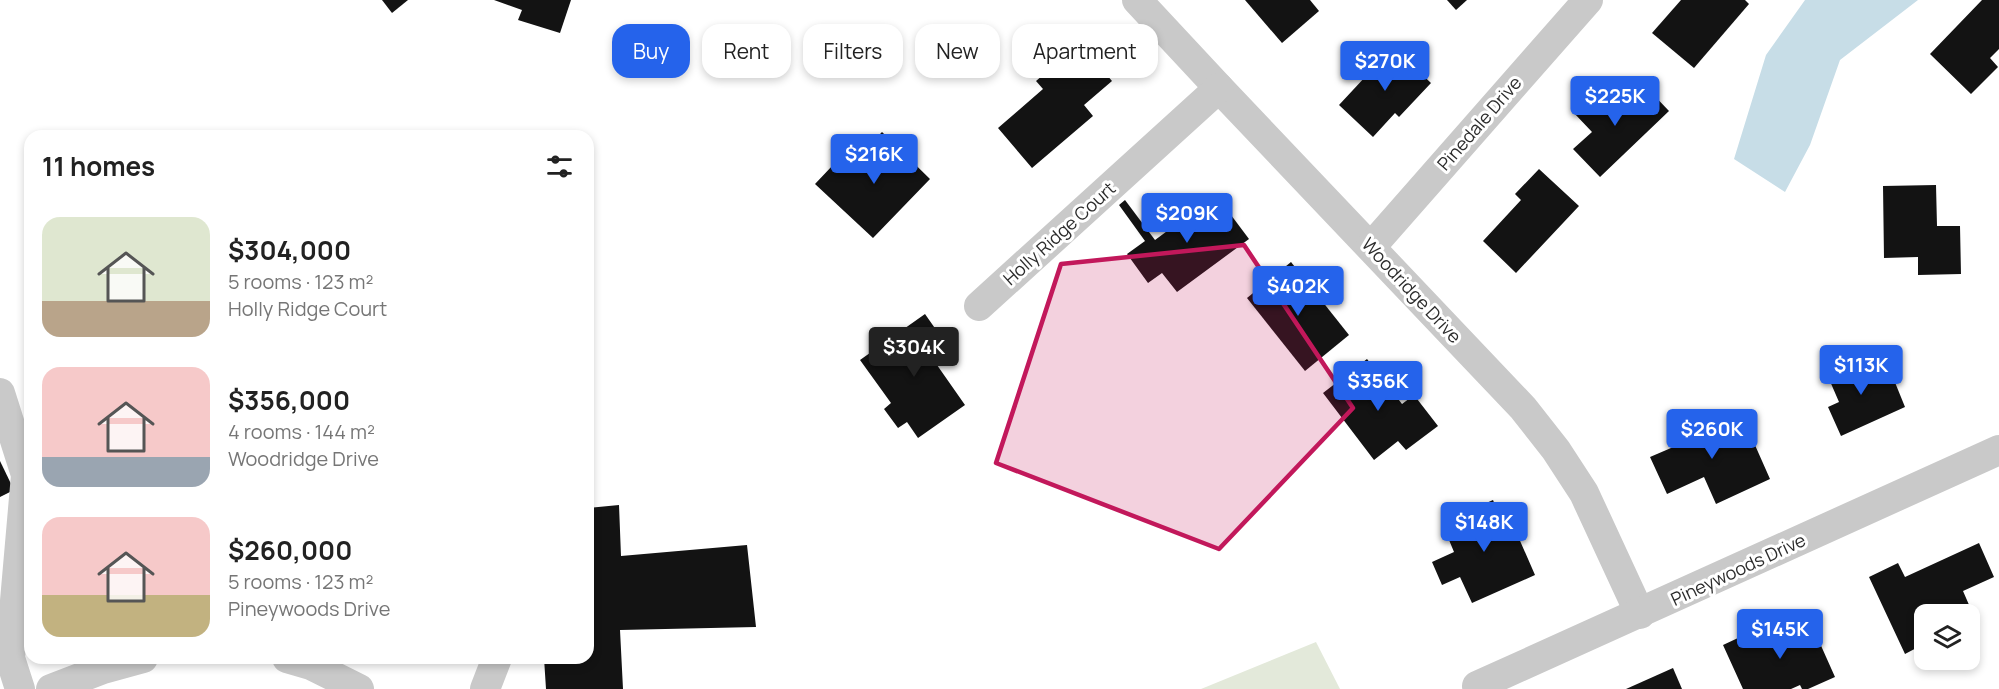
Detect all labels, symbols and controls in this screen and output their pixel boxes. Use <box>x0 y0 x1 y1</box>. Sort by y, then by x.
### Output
chip: Buy <box>612 24 690 78</box>
chip: Rent <box>702 24 791 78</box>
chip: Filters <box>803 24 903 78</box>
chip: New <box>915 24 1000 78</box>
chip: Apartment <box>1012 24 1158 78</box>
pin: $270K <box>1343 41 1427 92</box>
text: $270K <box>1354 47 1416 74</box>
street label: Pinedale Drive <box>1431 71 1527 175</box>
pin: $225K <box>1573 76 1657 127</box>
text: $225K <box>1584 82 1646 109</box>
pin: $216K <box>832 134 916 185</box>
text: $216K <box>845 140 903 167</box>
text: 11 homes <box>42 148 155 184</box>
icon: filters <box>543 150 576 183</box>
street label: Holly Ridge Court <box>998 176 1120 290</box>
pin: $209K <box>1145 193 1229 244</box>
text: $209K <box>1156 199 1219 226</box>
text: $304,000 <box>228 232 351 268</box>
street label: Woodridge Drive <box>1357 232 1467 348</box>
icon: home <box>90 241 162 313</box>
pin: $402K <box>1256 266 1340 317</box>
text: 5 rooms · 123 m² <box>228 268 373 295</box>
text: $402K <box>1267 272 1329 299</box>
text: Holly Ridge Court <box>228 295 387 322</box>
pin: $304K <box>872 327 956 378</box>
text: $304K <box>883 333 945 360</box>
pin: $113K <box>1819 345 1903 396</box>
text: $113K <box>1834 351 1888 378</box>
pin: $356K <box>1336 361 1420 412</box>
text: $356K <box>1347 367 1409 394</box>
text: $356,000 <box>228 382 350 418</box>
icon: home <box>90 391 162 463</box>
pin: $260K <box>1670 409 1754 460</box>
text: $260K <box>1681 415 1744 442</box>
text: 4 rooms · 144 m² <box>228 418 375 445</box>
text: Woodridge Drive <box>228 445 379 472</box>
pin: $148K <box>1442 502 1526 553</box>
text: $148K <box>1455 508 1513 535</box>
street label: Pineywoods Drive <box>1667 527 1809 611</box>
text: $260,000 <box>228 532 352 568</box>
icon: home <box>90 541 162 613</box>
text: 5 rooms · 123 m² <box>228 568 373 595</box>
text: Pineywoods Drive <box>228 595 390 622</box>
map controls <box>1914 604 1980 670</box>
button: layers <box>1914 604 1980 670</box>
pin: $145K <box>1738 609 1822 660</box>
text: $145K <box>1751 615 1809 642</box>

